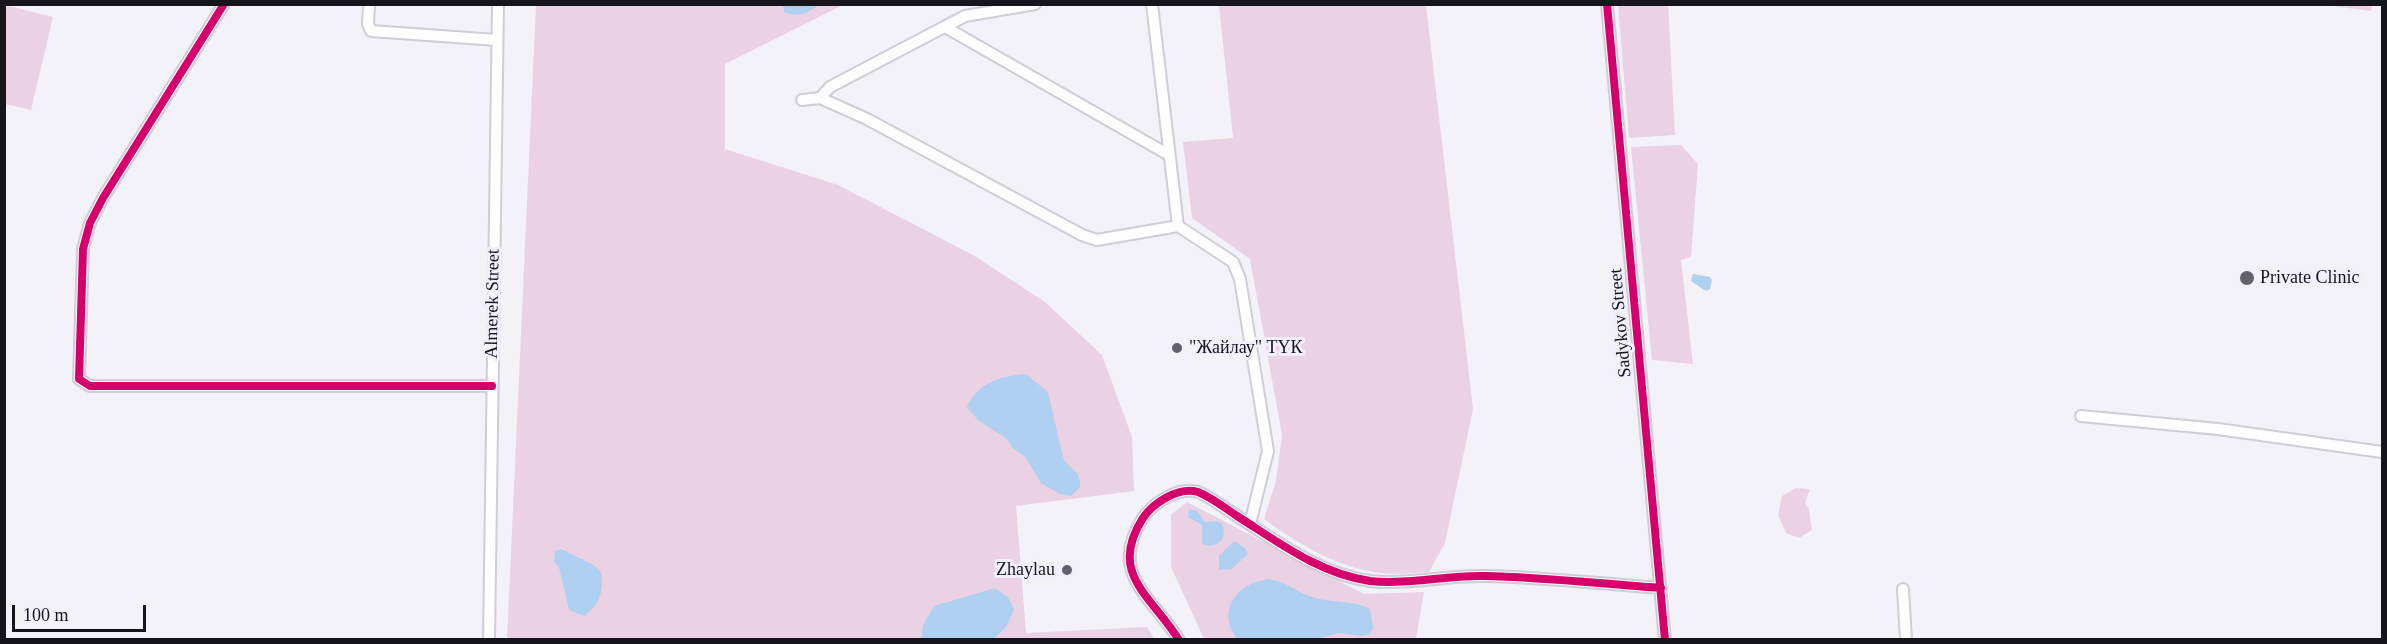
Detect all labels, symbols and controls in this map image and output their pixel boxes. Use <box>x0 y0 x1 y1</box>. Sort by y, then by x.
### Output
street label: Almerek Street <box>481 249 505 359</box>
place label: Private Clinic <box>2260 267 2359 289</box>
street label: Sadykov Street <box>1605 268 1637 378</box>
marker: Private Clinic <box>2238 269 2256 287</box>
place label: "Жайлау" ТҮК <box>1189 337 1303 359</box>
marker: "Жайлау" ТҮК <box>1170 341 1184 355</box>
place label: Zhaylau <box>996 559 1055 581</box>
marker: Zhaylau <box>1060 563 1074 577</box>
scale bar <box>15 593 148 631</box>
text: 100 m <box>23 605 69 625</box>

